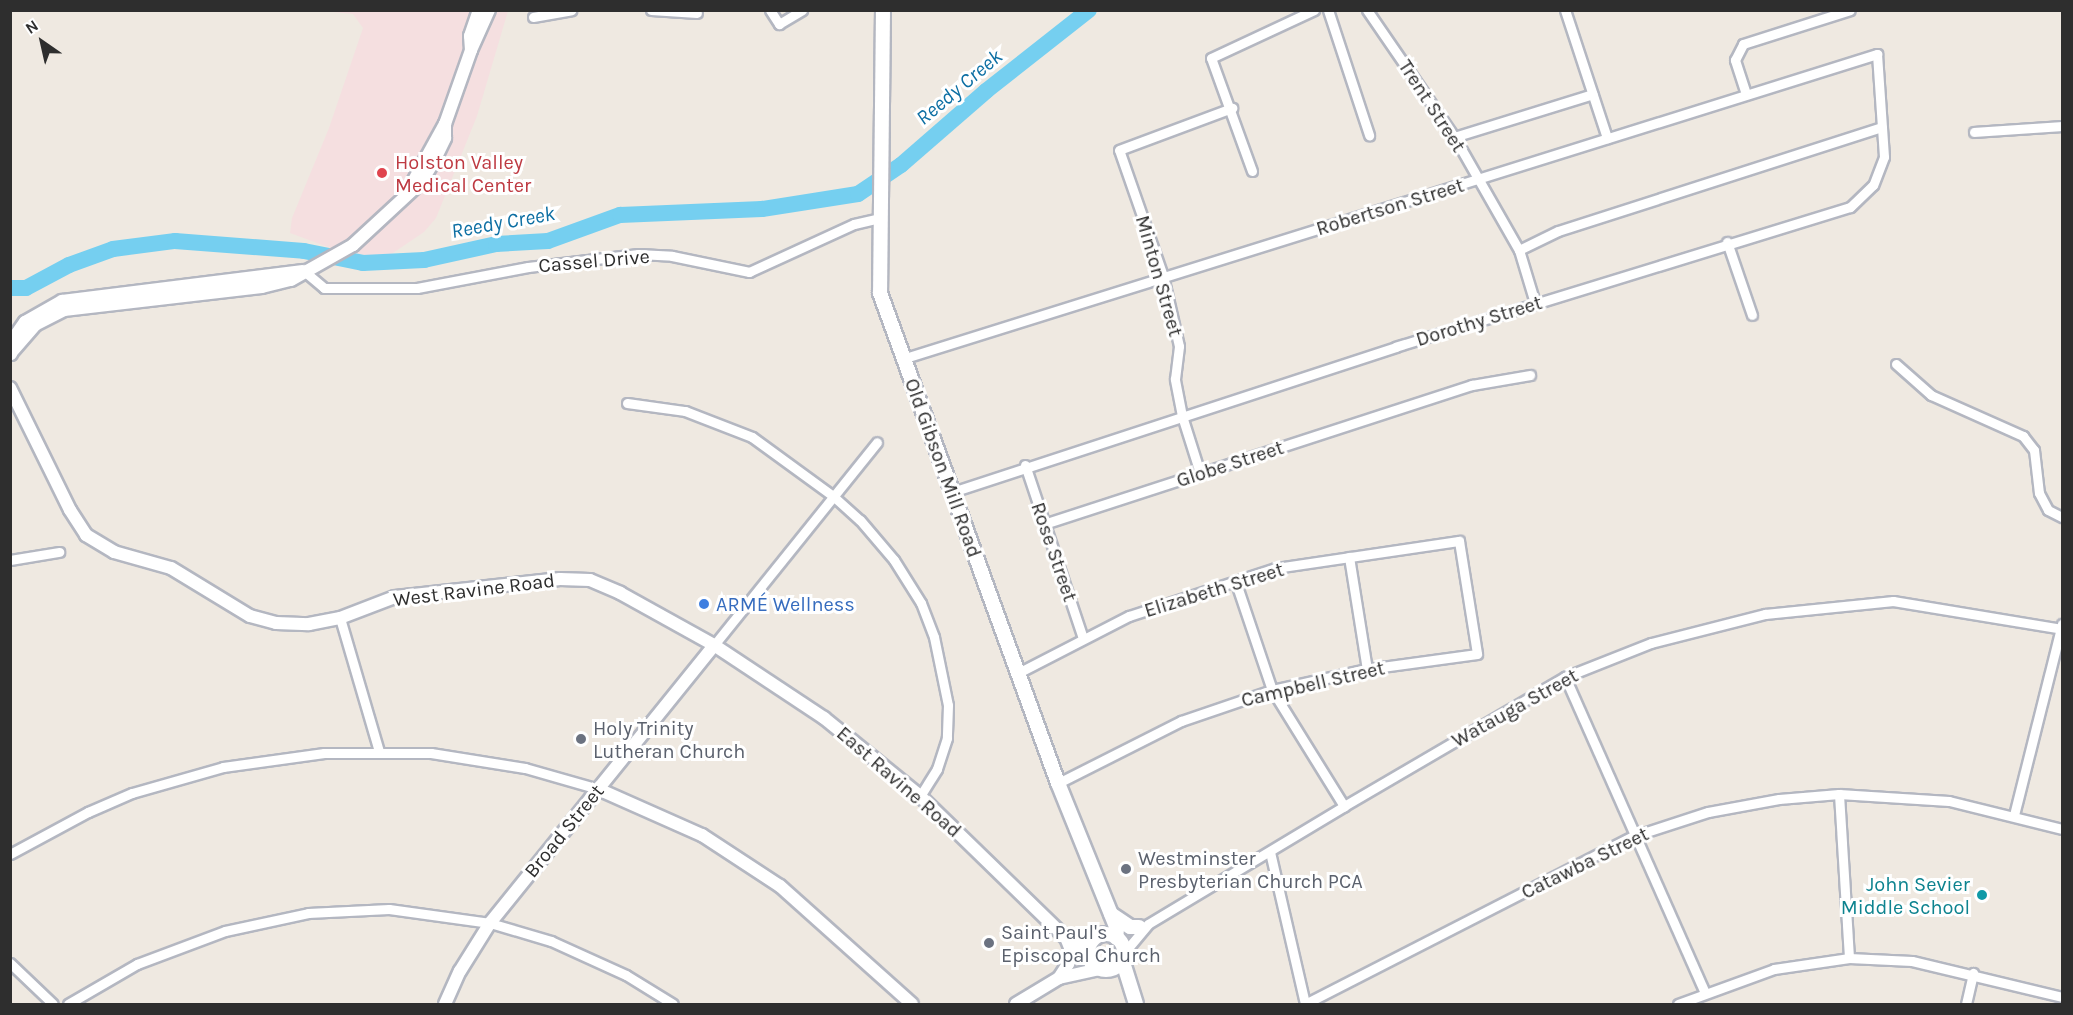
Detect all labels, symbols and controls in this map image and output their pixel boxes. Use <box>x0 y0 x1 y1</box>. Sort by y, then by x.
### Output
north arrow <box>12 12 72 72</box>
text: N <box>22 16 42 38</box>
water label: Reedy Creek <box>911 44 1007 130</box>
street label: Trent Street <box>1393 55 1471 157</box>
place label: Holston Valley Medical Center <box>395 150 531 197</box>
marker: Holston Valley Medical Center <box>373 164 391 182</box>
street label: Robertson Street <box>1313 173 1467 241</box>
water label: Reedy Creek <box>449 200 557 244</box>
street label: Minton Street <box>1130 213 1188 339</box>
street label: Cassel Drive <box>537 244 651 278</box>
street label: Dorothy Street <box>1413 290 1545 352</box>
street label: Old Gibson Mill Road <box>899 375 987 561</box>
street label: Globe Street <box>1173 435 1287 493</box>
street label: Rose Street <box>1026 499 1082 605</box>
street label: Elizabeth Street <box>1141 557 1287 623</box>
street label: West Ravine Road <box>392 568 556 612</box>
place label: ARMÉ Wellness <box>716 592 855 616</box>
marker: ARMÉ Wellness <box>697 597 711 611</box>
street label: Campbell Street <box>1239 656 1387 712</box>
street label: Watauga Street <box>1448 663 1582 753</box>
place label: Holy Trinity Lutheran Church <box>593 716 745 763</box>
street label: East Ravine Road <box>832 721 966 843</box>
marker: Holy Trinity Lutheran Church <box>574 732 588 746</box>
street label: Broad Street <box>519 780 609 882</box>
street label: Catawba Street <box>1517 822 1653 904</box>
place label: Westminster Presbyterian Church PCA <box>1138 846 1363 893</box>
marker: Westminster Presbyterian Church PCA <box>1119 862 1133 876</box>
place label: John Sevier Middle School <box>1841 872 1970 919</box>
marker: John Sevier Middle School <box>1975 888 1989 902</box>
place label: Saint Paul's Episcopal Church <box>1001 920 1161 967</box>
marker: Saint Paul's Episcopal Church <box>982 936 996 950</box>

